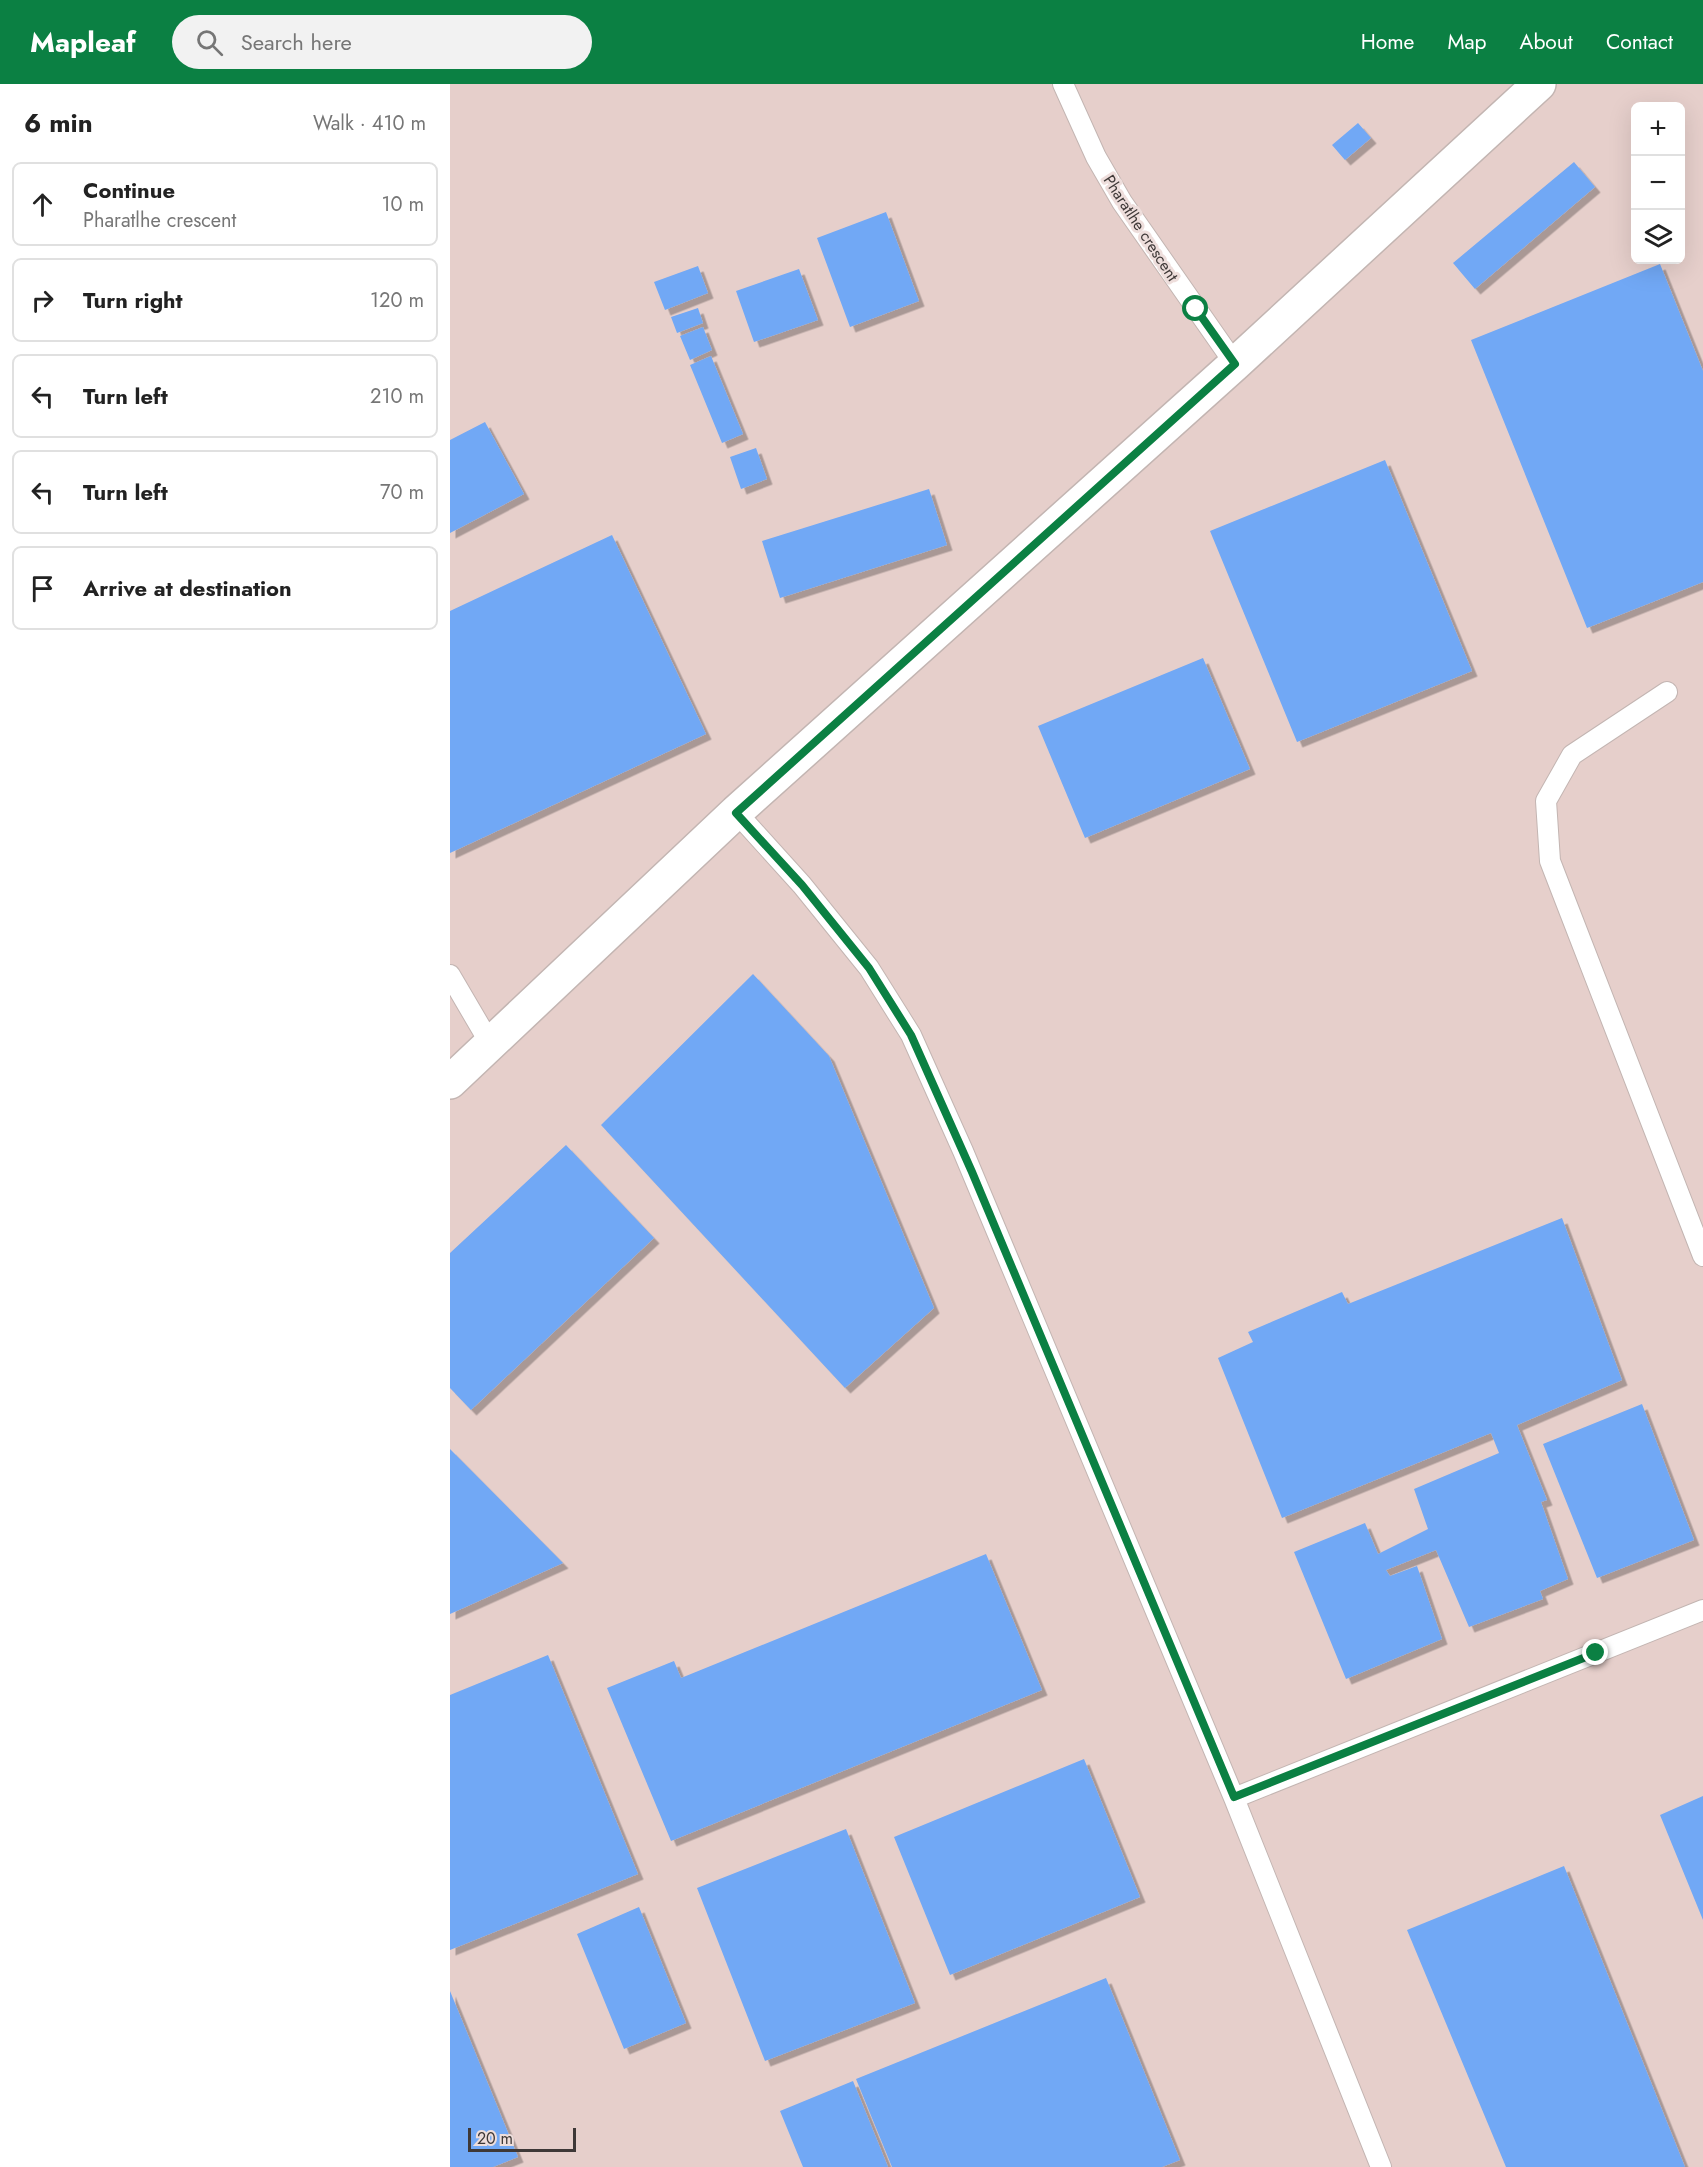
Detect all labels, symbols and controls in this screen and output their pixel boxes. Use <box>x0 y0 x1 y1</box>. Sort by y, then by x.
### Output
search box <box>172 15 592 69</box>
text: Mapleaf <box>30 22 136 63</box>
icon: search <box>193 26 226 59</box>
text: Search here <box>241 26 352 58</box>
text: Home <box>1361 27 1414 57</box>
text: Map <box>1447 27 1487 57</box>
text: About <box>1520 27 1573 57</box>
text: Contact <box>1606 27 1673 57</box>
map controls <box>1631 102 1685 264</box>
button: + <box>1631 102 1685 156</box>
text: 6 min <box>24 104 93 142</box>
text: Walk · 410 m <box>313 109 426 138</box>
button: − <box>1631 156 1685 210</box>
street label: Pharatlhe crescent <box>1098 170 1184 286</box>
text: Continue <box>83 174 175 206</box>
icon: ahead <box>26 188 59 221</box>
text: 10 m <box>381 190 424 219</box>
text: Pharatlhe crescent <box>83 206 236 235</box>
button: layers <box>1631 210 1685 264</box>
icon: right <box>26 284 59 317</box>
text: Turn right <box>83 284 183 316</box>
text: 120 m <box>370 286 424 315</box>
route start <box>1182 295 1208 321</box>
icon: left <box>26 380 59 413</box>
text: Turn left <box>83 380 168 412</box>
text: 210 m <box>370 382 424 411</box>
icon: left <box>26 476 59 509</box>
text: Turn left <box>83 476 168 508</box>
text: 70 m <box>380 478 424 507</box>
icon: arrive <box>26 572 59 605</box>
text: Arrive at destination <box>83 572 292 604</box>
route end <box>1582 1639 1608 1665</box>
scale bar <box>468 2125 576 2152</box>
text: 20 m <box>477 2127 513 2150</box>

